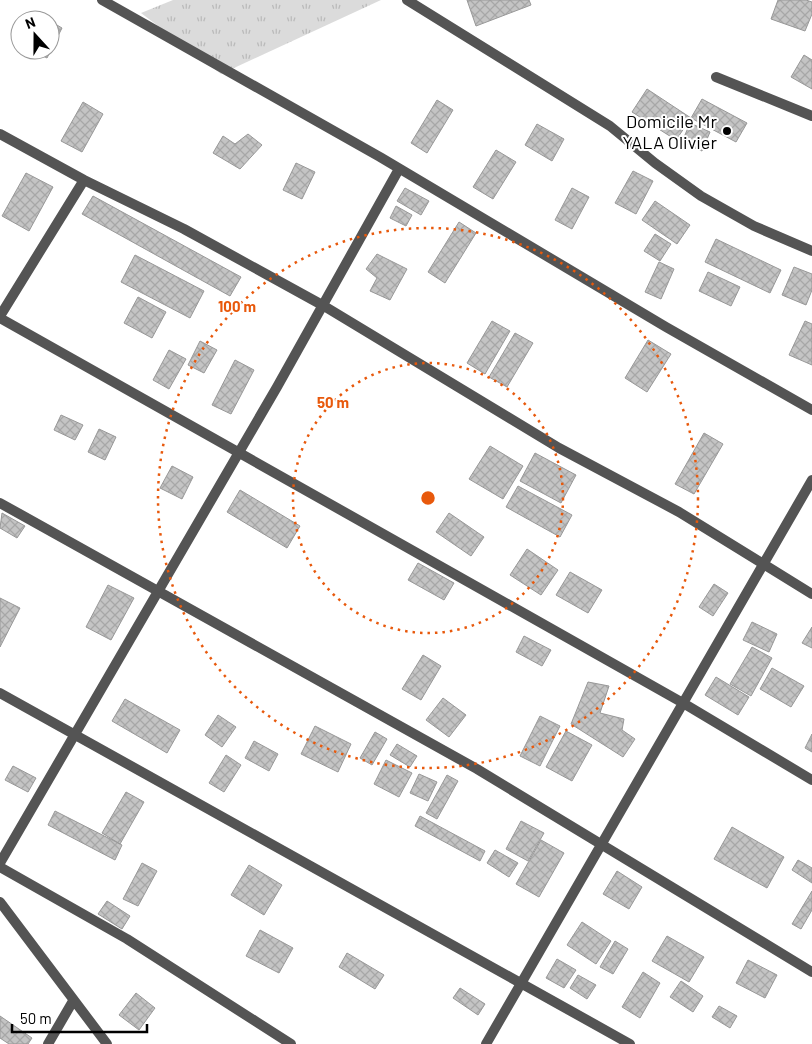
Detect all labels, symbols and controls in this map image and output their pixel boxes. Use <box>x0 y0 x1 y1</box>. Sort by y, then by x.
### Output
north arrow <box>10 10 60 60</box>
text: N <box>23 13 38 32</box>
place label: Domicile Mr YALA Olivier <box>623 110 717 153</box>
marker: Domicile Mr YALA Olivier <box>721 125 733 137</box>
text: 100 m <box>218 297 256 315</box>
text: 50 m <box>317 393 349 411</box>
centre of rings <box>419 489 437 507</box>
scale bar <box>12 1002 148 1034</box>
text: 50 m <box>20 1009 52 1027</box>

